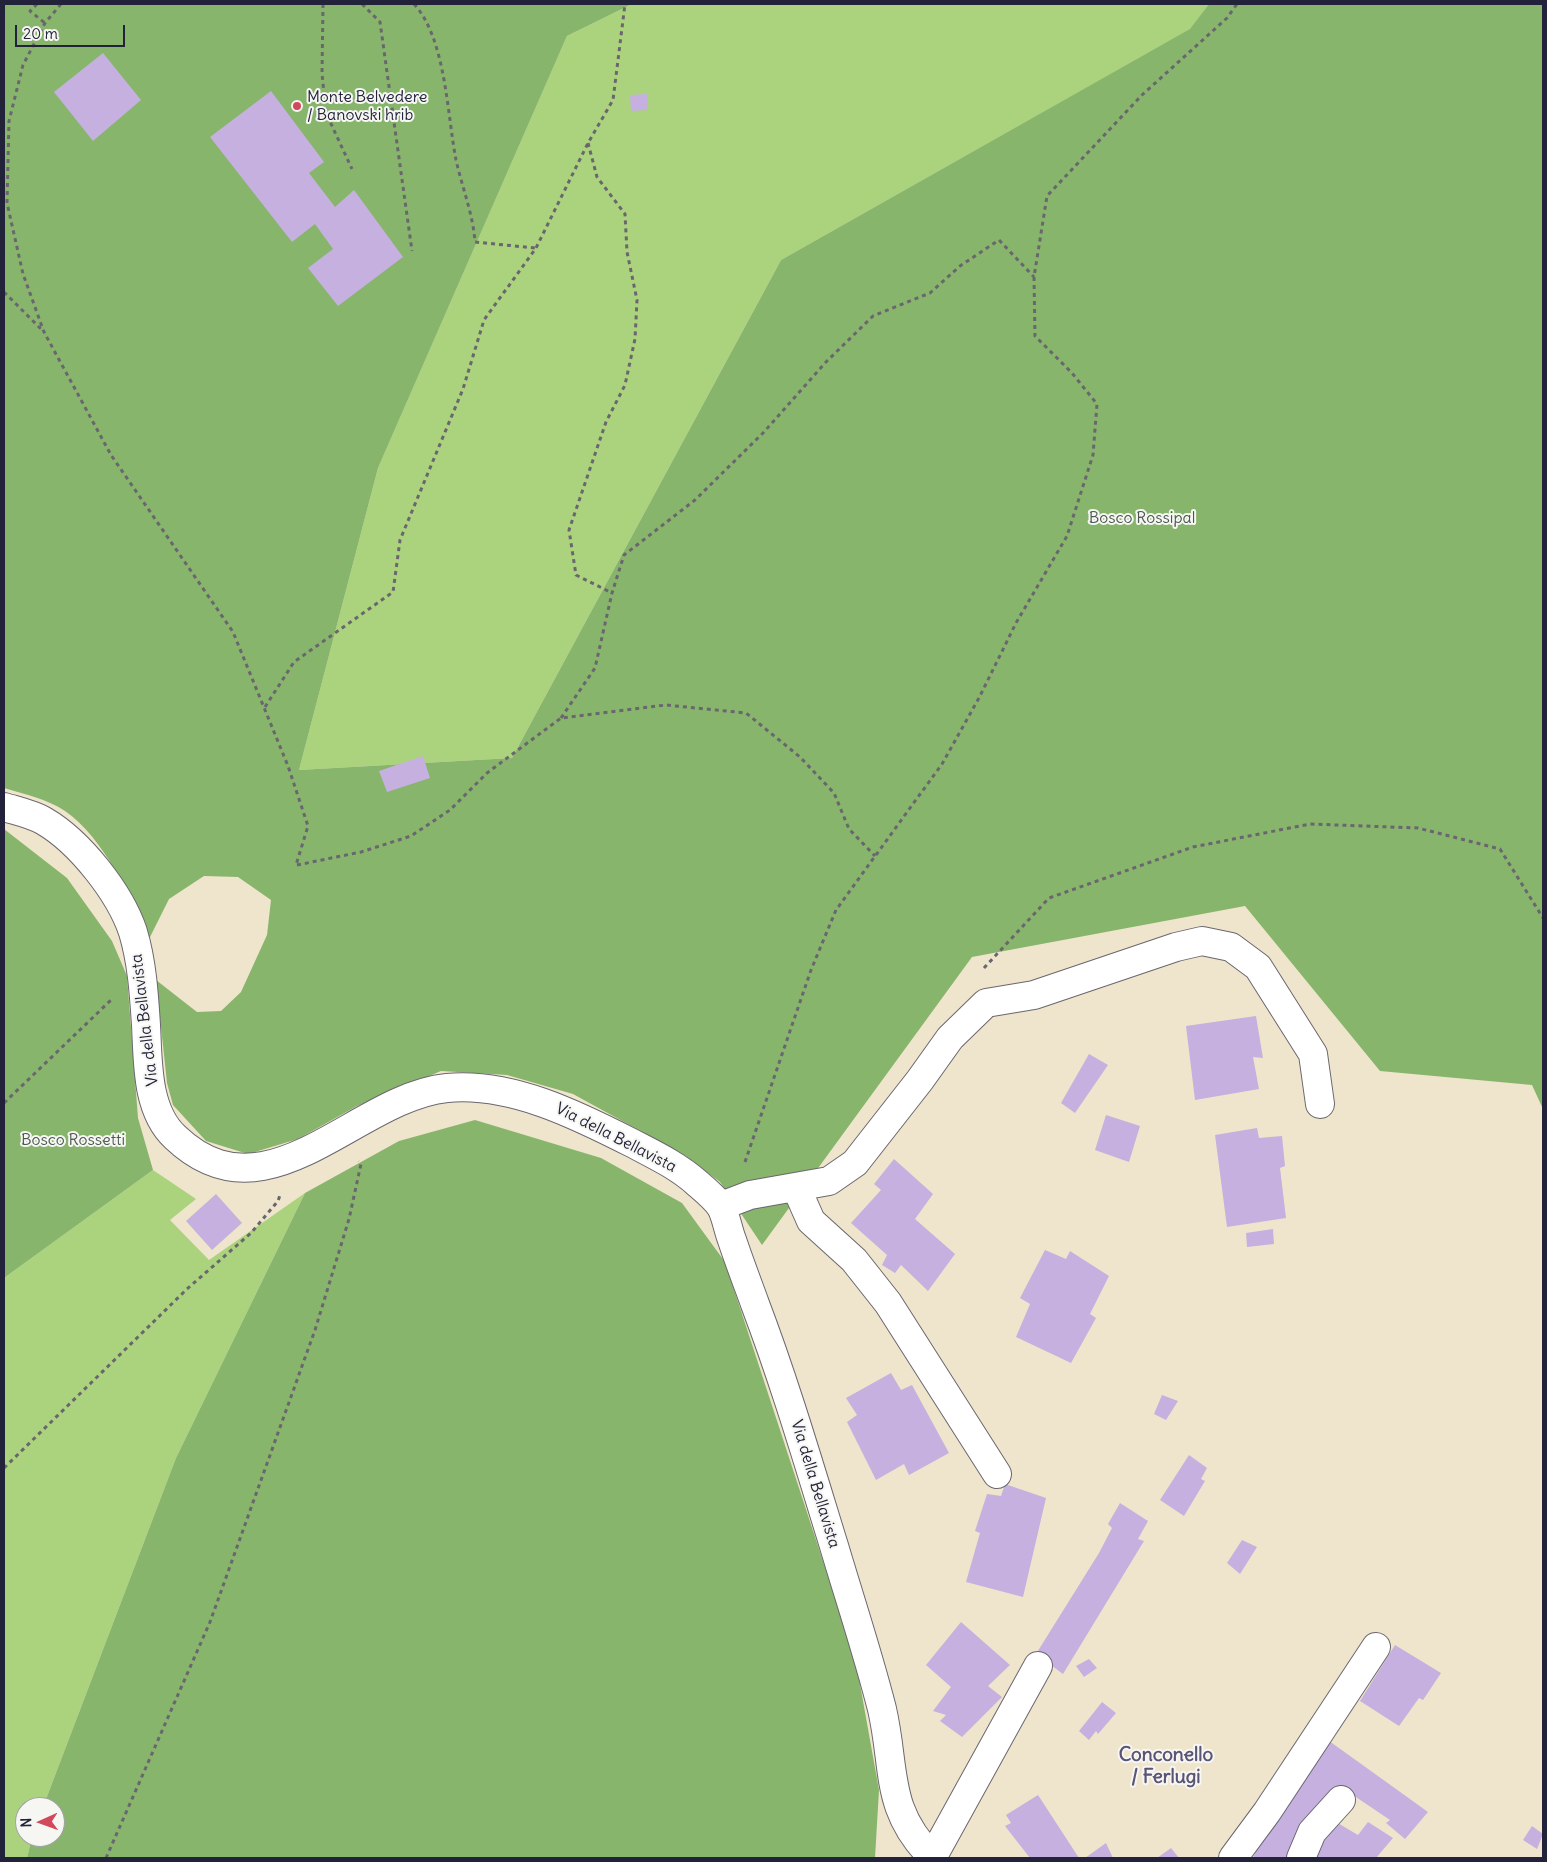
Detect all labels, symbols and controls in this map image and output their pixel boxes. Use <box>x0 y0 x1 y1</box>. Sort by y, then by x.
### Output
scale bar <box>18 15 128 47</box>
text: 20 m <box>23 24 58 43</box>
place label: Monte Belvedere / Banovski hrib <box>307 87 427 125</box>
marker: Monte Belvedere / Banovski hrib <box>291 100 303 112</box>
park label: Bosco Rossipal <box>1089 508 1195 528</box>
street label: Via della Bellavista <box>127 953 163 1087</box>
street label: Via della Bellavista <box>552 1099 680 1177</box>
park label: Bosco Rossetti <box>21 1130 125 1150</box>
street label: Via della Bellavista <box>786 1418 844 1550</box>
district label: Conconello / Ferlugi <box>1119 1745 1213 1789</box>
north arrow <box>15 1797 65 1847</box>
text: N <box>17 1817 35 1828</box>

